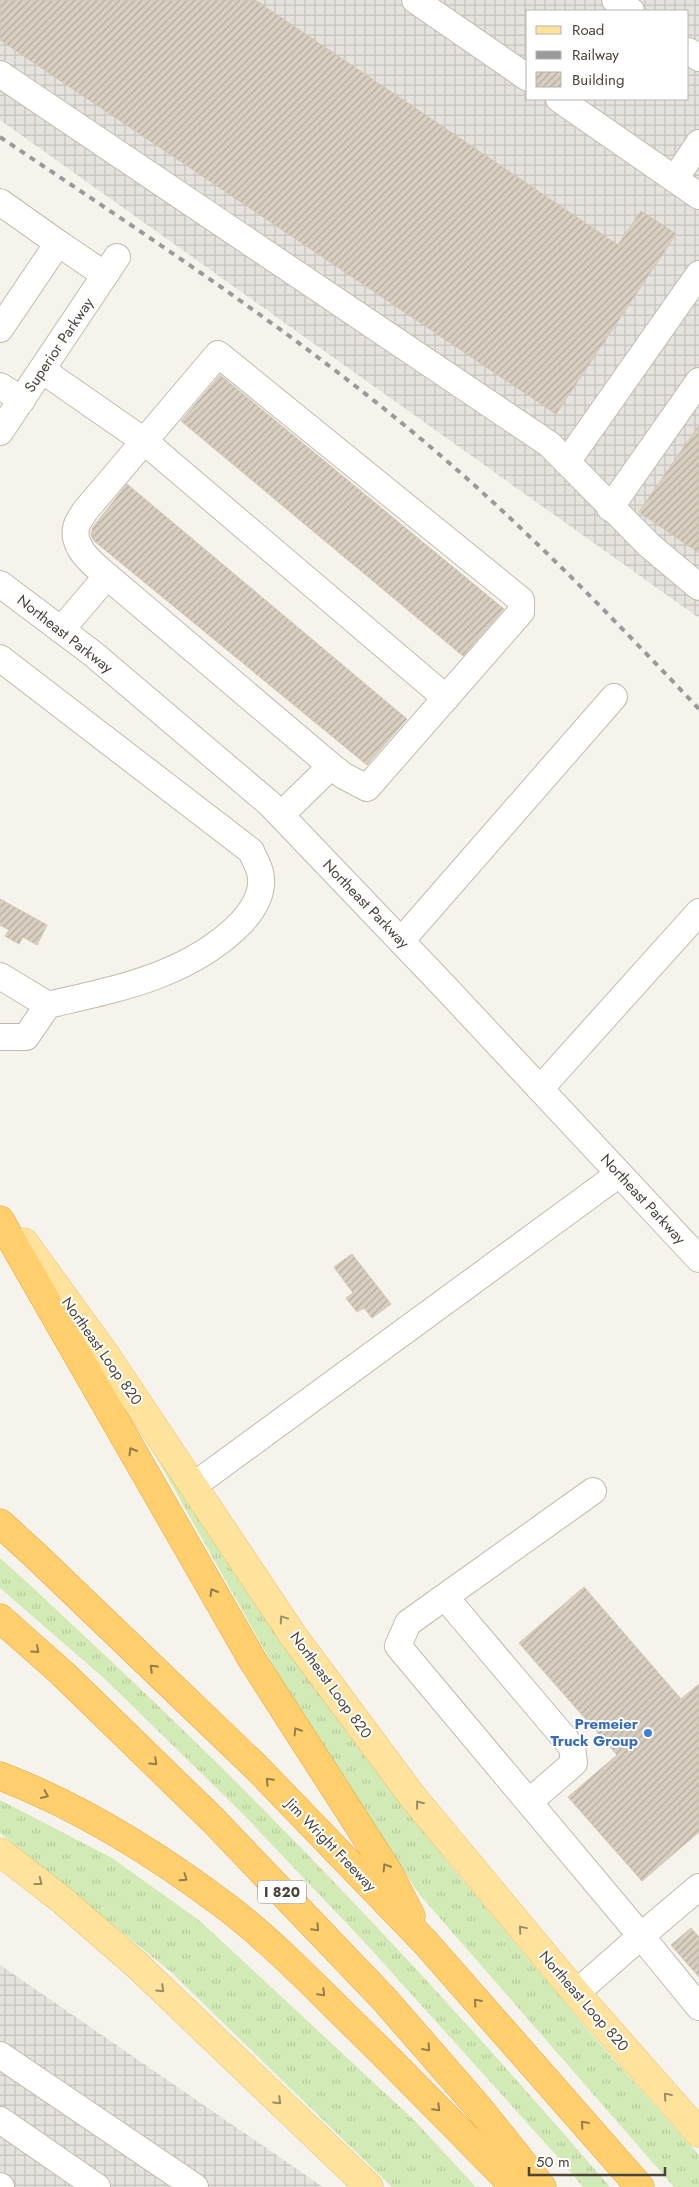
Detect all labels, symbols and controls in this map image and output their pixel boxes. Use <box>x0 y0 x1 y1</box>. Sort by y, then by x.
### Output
legend <box>526 10 689 100</box>
text: Road <box>572 19 604 41</box>
text: Railway <box>572 44 619 66</box>
text: Building <box>572 69 624 91</box>
street label: Superior Parkway <box>19 293 99 397</box>
street label: Northeast Parkway <box>12 589 118 679</box>
street label: Northeast Parkway <box>318 854 415 954</box>
street label: Northeast Parkway <box>595 1149 691 1249</box>
street label: Northeast Loop 820 <box>56 1292 148 1410</box>
one-way arrow <box>129 1448 139 1457</box>
one-way arrow <box>210 1589 220 1598</box>
one-way arrow <box>280 1616 289 1625</box>
street label: Northeast Loop 820 <box>285 1627 377 1743</box>
one-way arrow <box>31 1644 40 1653</box>
one-way arrow <box>149 1664 158 1673</box>
place label: Premeier Truck Group <box>551 1713 639 1752</box>
marker: Premeier Truck Group <box>642 1727 654 1739</box>
one-way arrow <box>294 1728 303 1737</box>
one-way arrow <box>148 1756 157 1765</box>
one-way arrow <box>266 1777 275 1786</box>
one-way arrow <box>40 1789 49 1800</box>
street label: Jim Wright Freeway <box>279 1792 382 1897</box>
one-way arrow <box>416 1801 424 1810</box>
one-way arrow <box>382 1864 392 1873</box>
one-way arrow <box>179 1872 188 1881</box>
one-way arrow <box>33 1876 42 1885</box>
road number: I 820 <box>258 1880 306 1904</box>
one-way arrow <box>310 1923 319 1932</box>
one-way arrow <box>519 1926 528 1935</box>
street label: Northeast Loop 820 <box>534 1946 634 2056</box>
one-way arrow <box>155 1983 164 1992</box>
one-way arrow <box>317 1987 326 1996</box>
one-way arrow <box>474 1998 483 2007</box>
one-way arrow <box>421 2042 430 2051</box>
one-way arrow <box>664 2093 673 2102</box>
one-way arrow <box>273 2095 282 2104</box>
one-way arrow <box>431 2102 440 2111</box>
one-way arrow <box>582 2121 590 2130</box>
scale bar <box>529 2144 665 2176</box>
text: 50 m <box>536 2151 570 2173</box>

